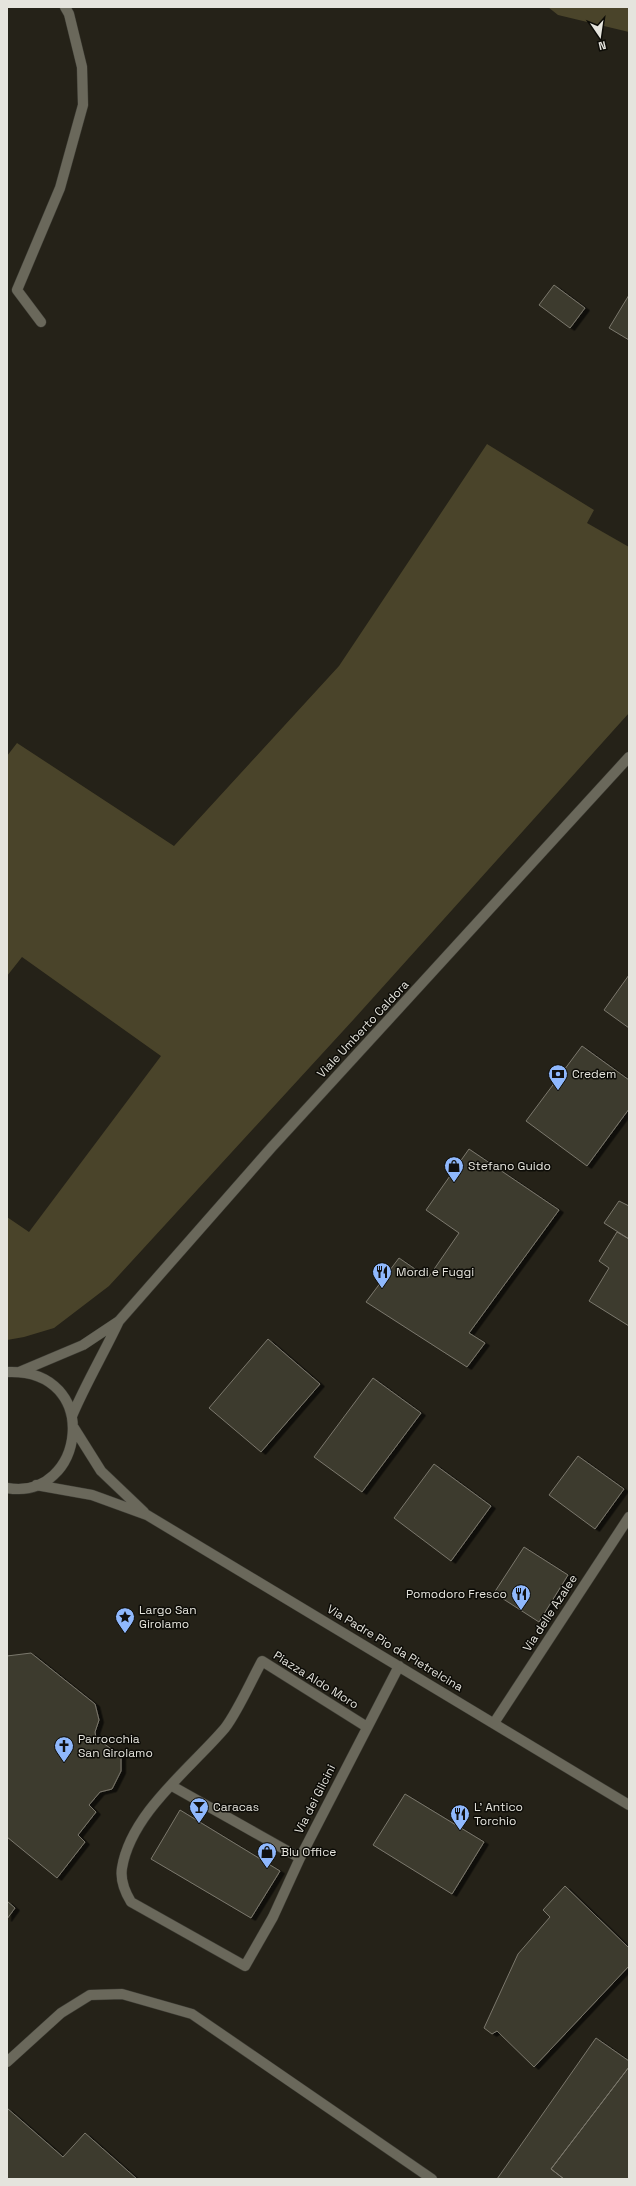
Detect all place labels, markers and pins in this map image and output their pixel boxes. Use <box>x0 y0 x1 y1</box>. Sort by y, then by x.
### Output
bank icon: Credem <box>547 1063 569 1091</box>
place label: Credem <box>572 1066 616 1082</box>
shop icon: Stefano Guido <box>443 1155 465 1183</box>
place label: Stefano Guido <box>468 1158 551 1174</box>
restaurant icon: Mordi e Fuggi <box>371 1261 393 1289</box>
place label: Mordi e Fuggi <box>396 1264 474 1280</box>
restaurant icon: Pomodoro Fresco <box>510 1583 532 1611</box>
place label: Pomodoro Fresco <box>406 1586 507 1602</box>
place label: Largo San Girolamo <box>139 1602 197 1632</box>
place icon: Largo San Girolamo <box>114 1606 136 1634</box>
place label: Parrocchia San Girolamo <box>78 1731 153 1761</box>
church icon: Parrocchia San Girolamo <box>53 1735 75 1763</box>
bar icon: Caracas <box>188 1796 210 1824</box>
place label: Caracas <box>213 1799 259 1815</box>
place label: L' Antico Torchio <box>474 1799 523 1829</box>
restaurant icon: L' Antico Torchio <box>449 1803 471 1831</box>
shop icon: Blu Office <box>256 1841 278 1869</box>
place label: Blu Office <box>281 1844 336 1860</box>

